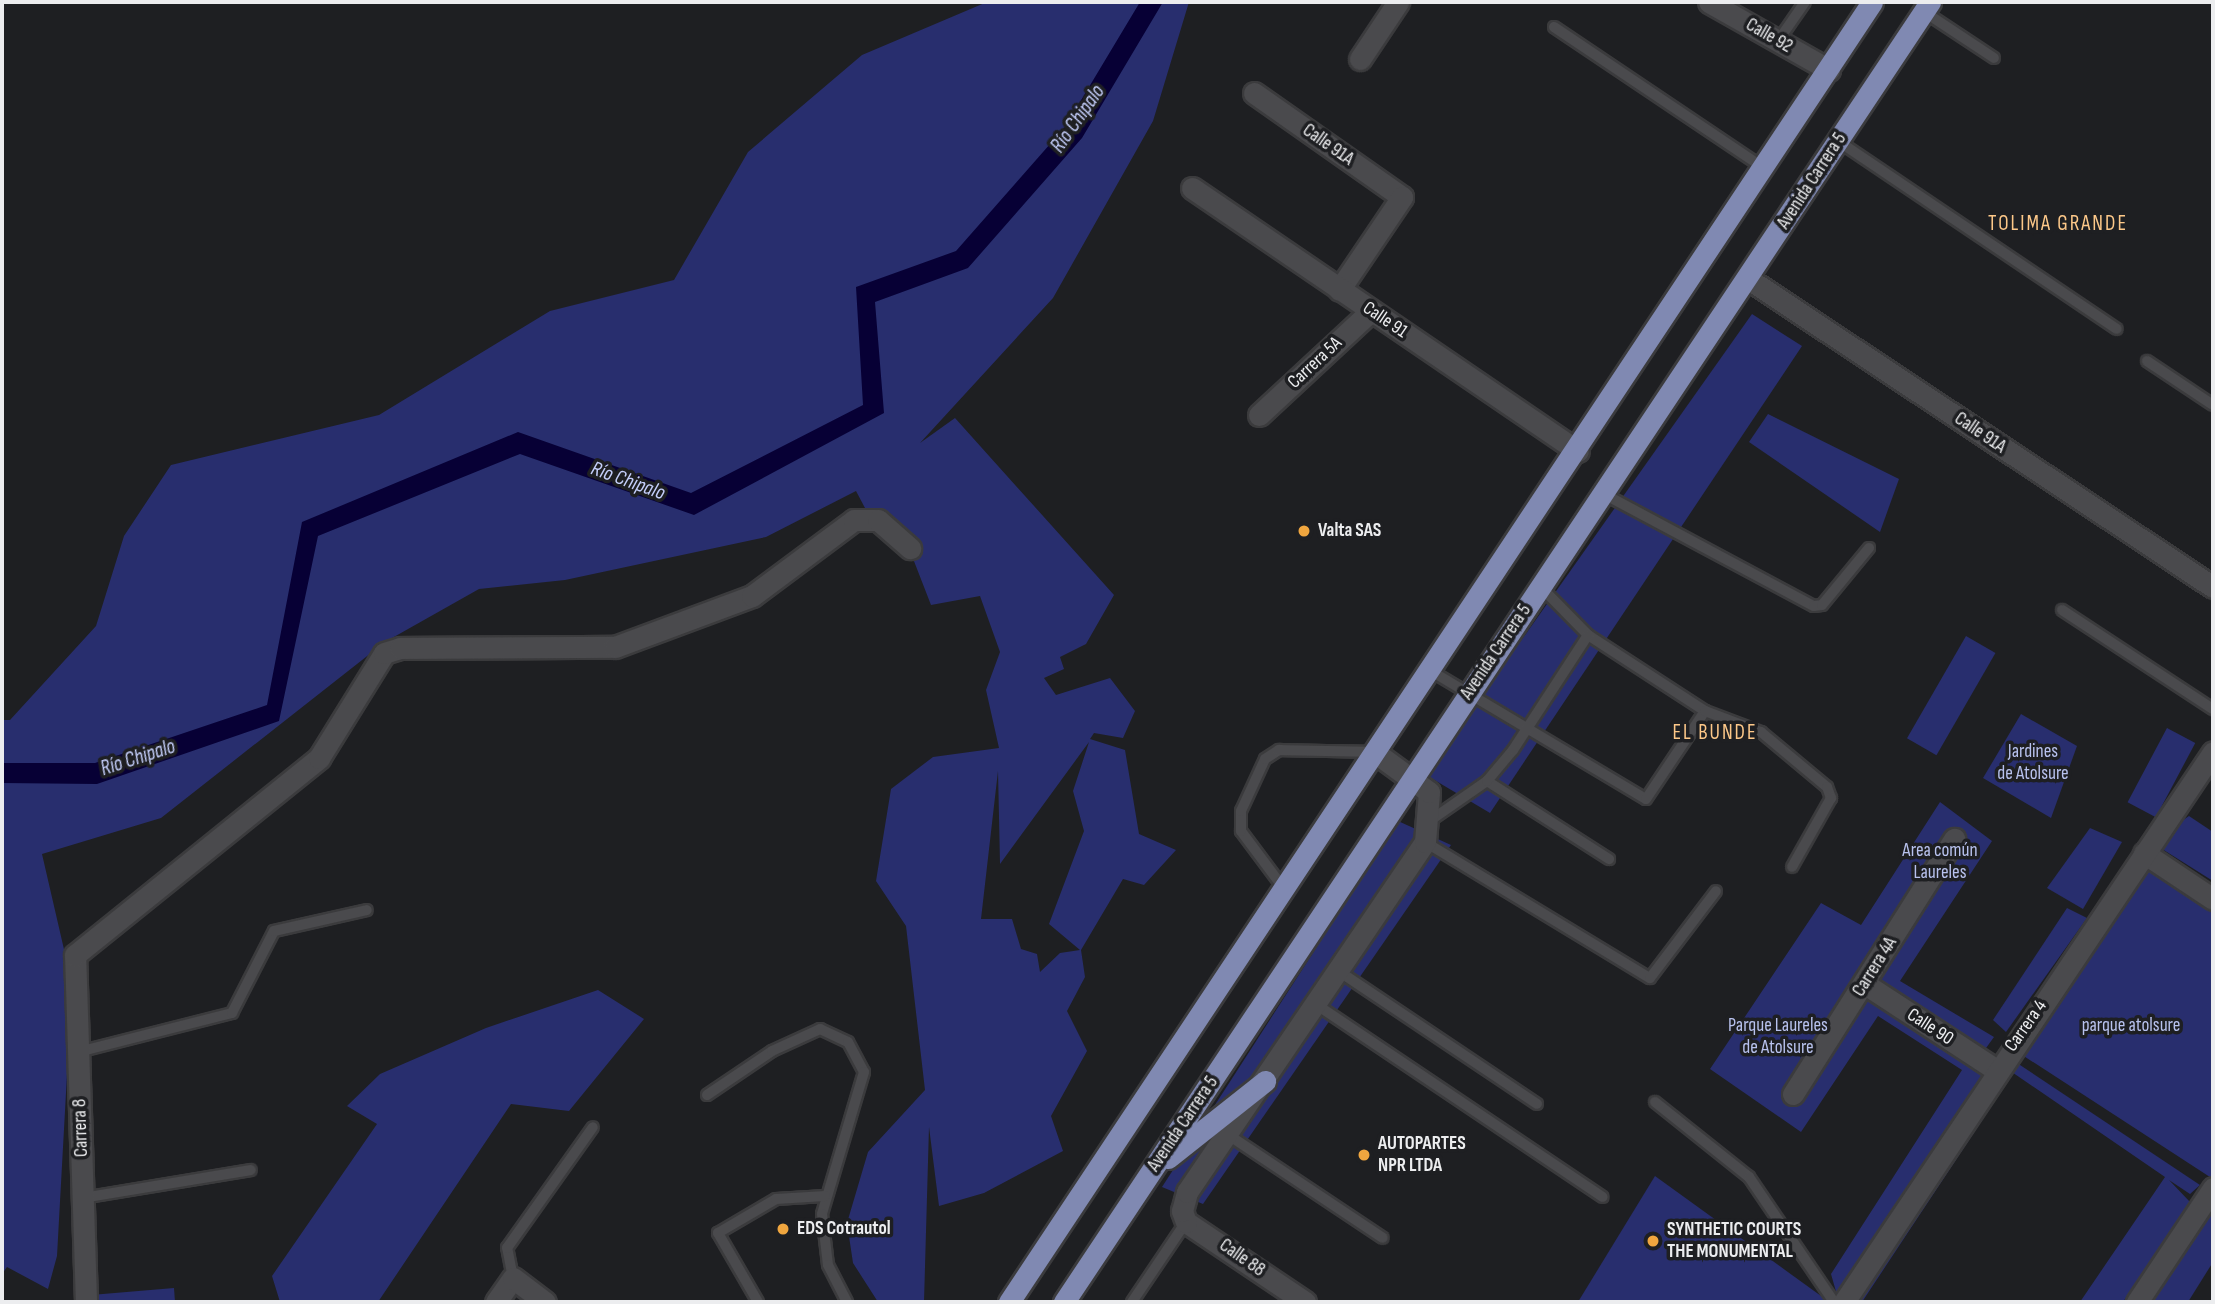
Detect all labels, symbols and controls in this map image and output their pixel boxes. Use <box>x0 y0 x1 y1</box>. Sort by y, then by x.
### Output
street label: Calle 92 <box>1742 14 1796 58</box>
water label: Río Chipalo <box>1046 80 1110 158</box>
street label: Calle 91A <box>1298 119 1358 171</box>
street label: Avenida Carrera 5 <box>1772 129 1852 233</box>
district label: TOLIMA GRANDE <box>1990 211 2126 237</box>
street label: Calle 91 <box>1358 297 1412 343</box>
street label: Carrera 5A <box>1283 332 1347 394</box>
street label: Calle 91A <box>1950 408 2010 458</box>
water label: Río Chipalo <box>587 456 669 506</box>
place label: Valta SAS <box>1318 520 1381 542</box>
marker: Valta SAS <box>1296 523 1312 539</box>
street label: Avenida Carrera 5 <box>1456 600 1536 704</box>
district label: EL BUNDE <box>1673 720 1757 746</box>
water label: Río Chipalo <box>97 734 179 782</box>
park label: Jardines de Atolsure <box>1997 741 2069 785</box>
park label: Area común Laureles <box>1902 840 1978 884</box>
street label: Carrera 4A <box>1848 933 1902 1001</box>
street label: Carrera 4 <box>2000 996 2052 1056</box>
street label: Calle 90 <box>1902 1004 1958 1050</box>
park label: Parque Laureles de Atolsure <box>1728 1015 1828 1059</box>
park label: parque atolsure <box>2082 1015 2180 1037</box>
street label: Avenida Carrera 5 <box>1143 1072 1223 1176</box>
street label: Carrera 8 <box>69 1098 93 1158</box>
place label: AUTOPARTES NPR LTDA <box>1378 1133 1466 1177</box>
marker: AUTOPARTES NPR LTDA <box>1356 1147 1372 1163</box>
place label: EDS Cotrautol <box>797 1218 891 1240</box>
place label: SYNTHETIC COURTS THE MONUMENTAL <box>1667 1219 1801 1263</box>
marker: EDS Cotrautol <box>775 1221 791 1237</box>
marker: SYNTHETIC COURTS THE MONUMENTAL <box>1645 1233 1661 1249</box>
street label: Calle 88 <box>1215 1234 1269 1282</box>

